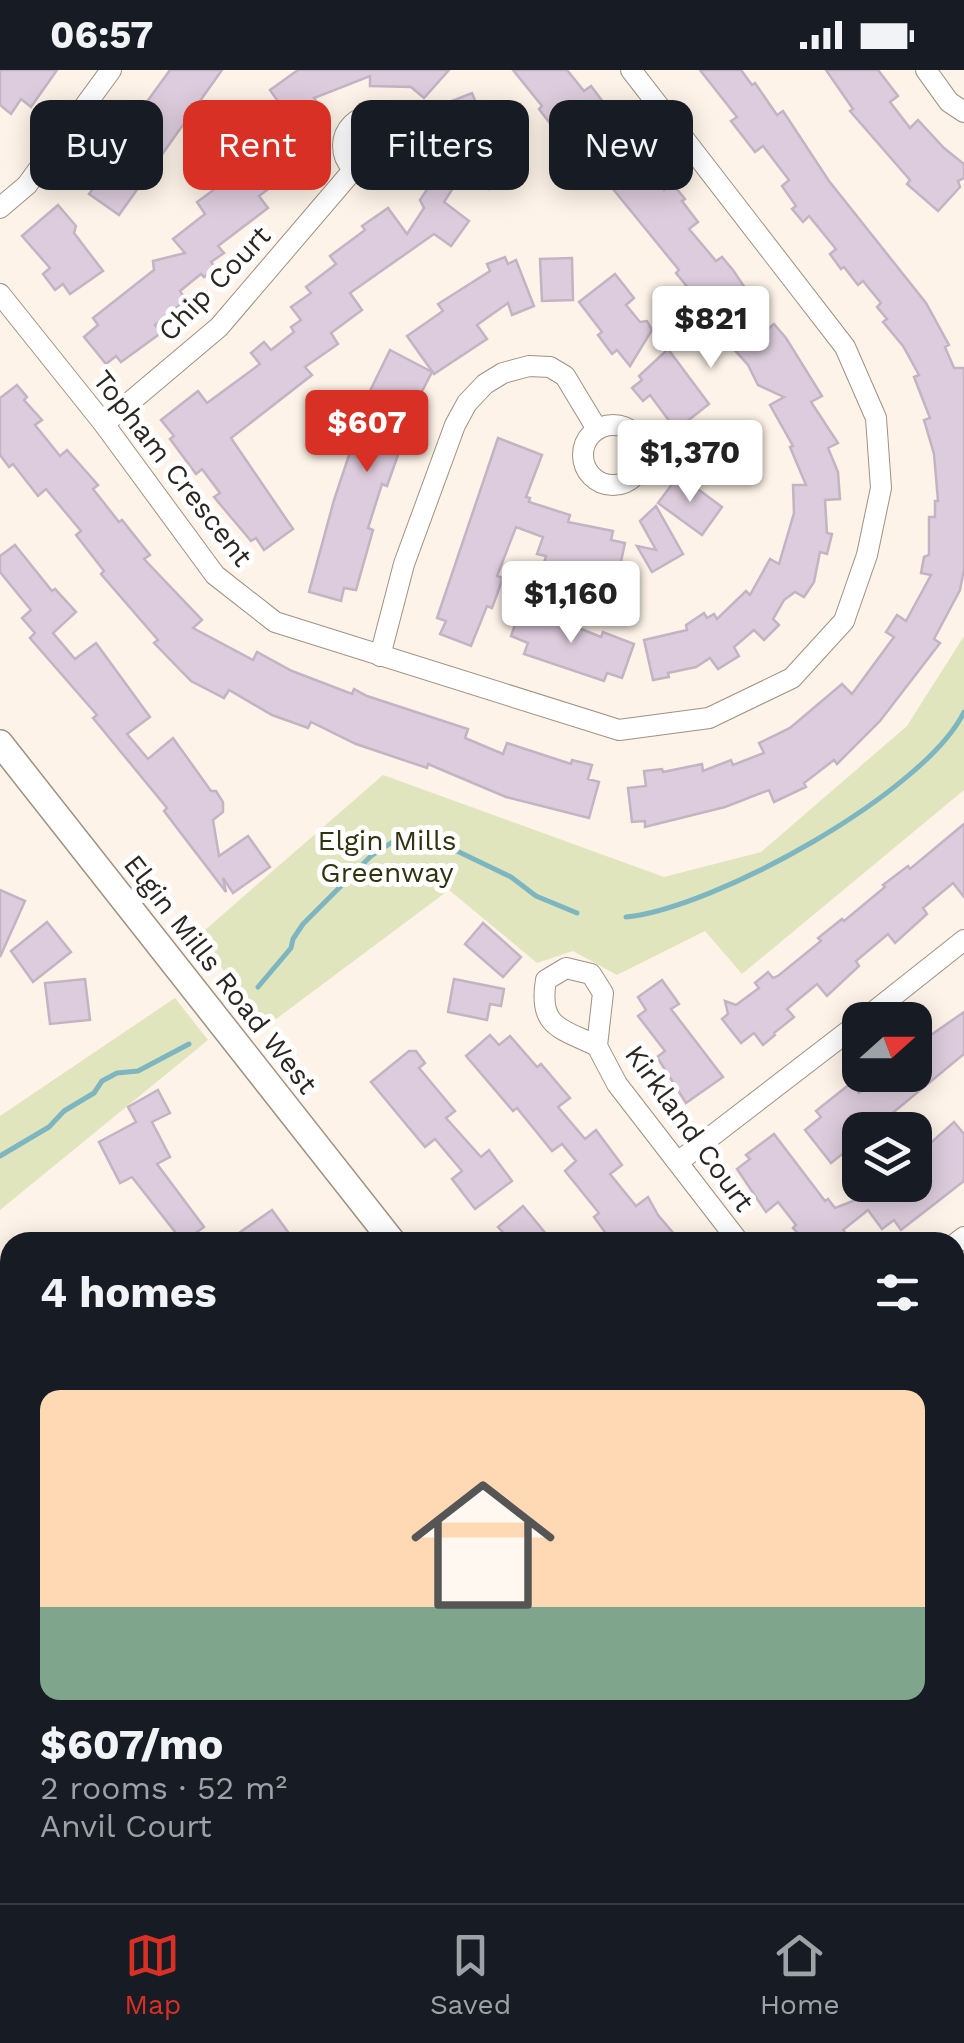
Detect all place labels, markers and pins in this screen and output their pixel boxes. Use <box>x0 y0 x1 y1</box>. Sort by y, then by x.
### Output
pin: $821 <box>652 286 770 371</box>
pin: $607 <box>308 390 426 475</box>
pin: $1,370 <box>609 420 771 505</box>
pin: $1,160 <box>490 561 652 646</box>

